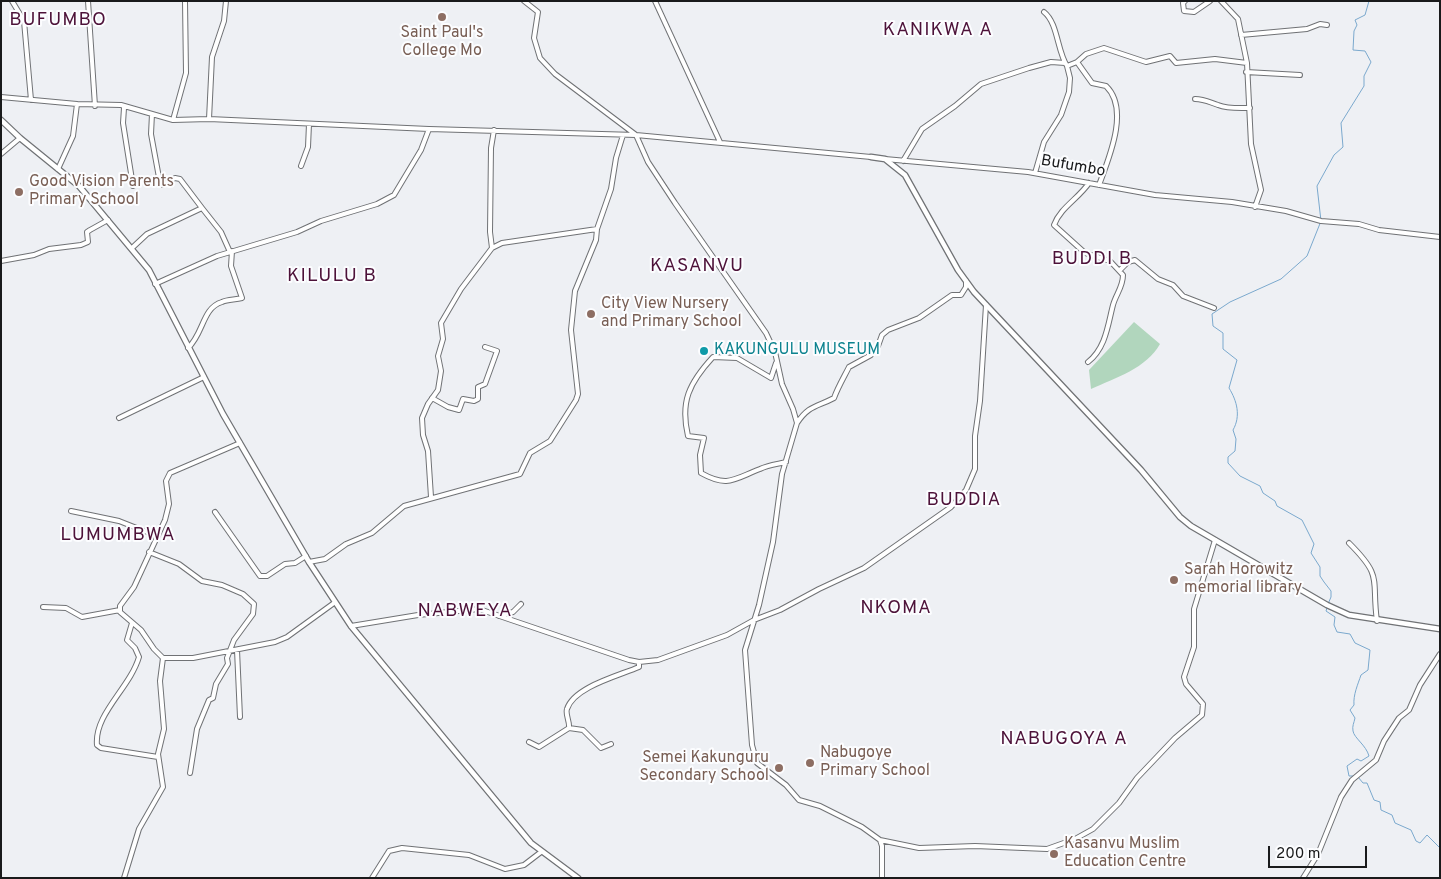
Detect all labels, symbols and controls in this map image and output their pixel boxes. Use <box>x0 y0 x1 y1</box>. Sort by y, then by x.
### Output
district label: BUFUMBO <box>8 10 108 32</box>
marker: Saint Paul's College Mo <box>436 11 448 23</box>
district label: KANIKWA A <box>882 20 994 42</box>
place label: Saint Paul's College Mo <box>401 24 483 62</box>
street label: Bufumbo <box>1039 152 1107 182</box>
place label: Good Vision Parents Primary School <box>29 173 174 211</box>
marker: Good Vision Parents Primary School <box>13 186 25 198</box>
district label: BUDDI B <box>1051 249 1133 271</box>
district label: KASANVU <box>649 256 745 278</box>
district label: KILULU B <box>286 266 378 288</box>
place label: City View Nursery and Primary School <box>601 295 742 333</box>
marker: City View Nursery and Primary School <box>585 308 597 320</box>
place label: KAKUNGULU MUSEUM <box>714 341 880 361</box>
marker: KAKUNGULU MUSEUM <box>698 345 710 357</box>
district label: BUDDIA <box>926 490 1002 512</box>
district label: LUMUMBWA <box>59 525 177 547</box>
place label: Sarah Horowitz memorial library <box>1184 561 1302 599</box>
marker: Sarah Horowitz memorial library <box>1168 574 1180 586</box>
district label: NKOMA <box>860 598 932 620</box>
district label: NABWEYA <box>417 601 513 623</box>
district label: NABUGOYA A <box>999 729 1129 751</box>
place label: Nabugoye Primary School <box>820 744 930 782</box>
place label: Semei Kakunguru Secondary School <box>640 749 769 787</box>
marker: Nabugoye Primary School <box>804 757 816 769</box>
marker: Semei Kakunguru Secondary School <box>773 762 785 774</box>
place label: Kasanvu Muslim Education Centre <box>1064 835 1186 873</box>
scale bar <box>1271 836 1370 868</box>
text: 200 m <box>1276 845 1321 864</box>
marker: Kasanvu Muslim Education Centre <box>1048 848 1060 860</box>

